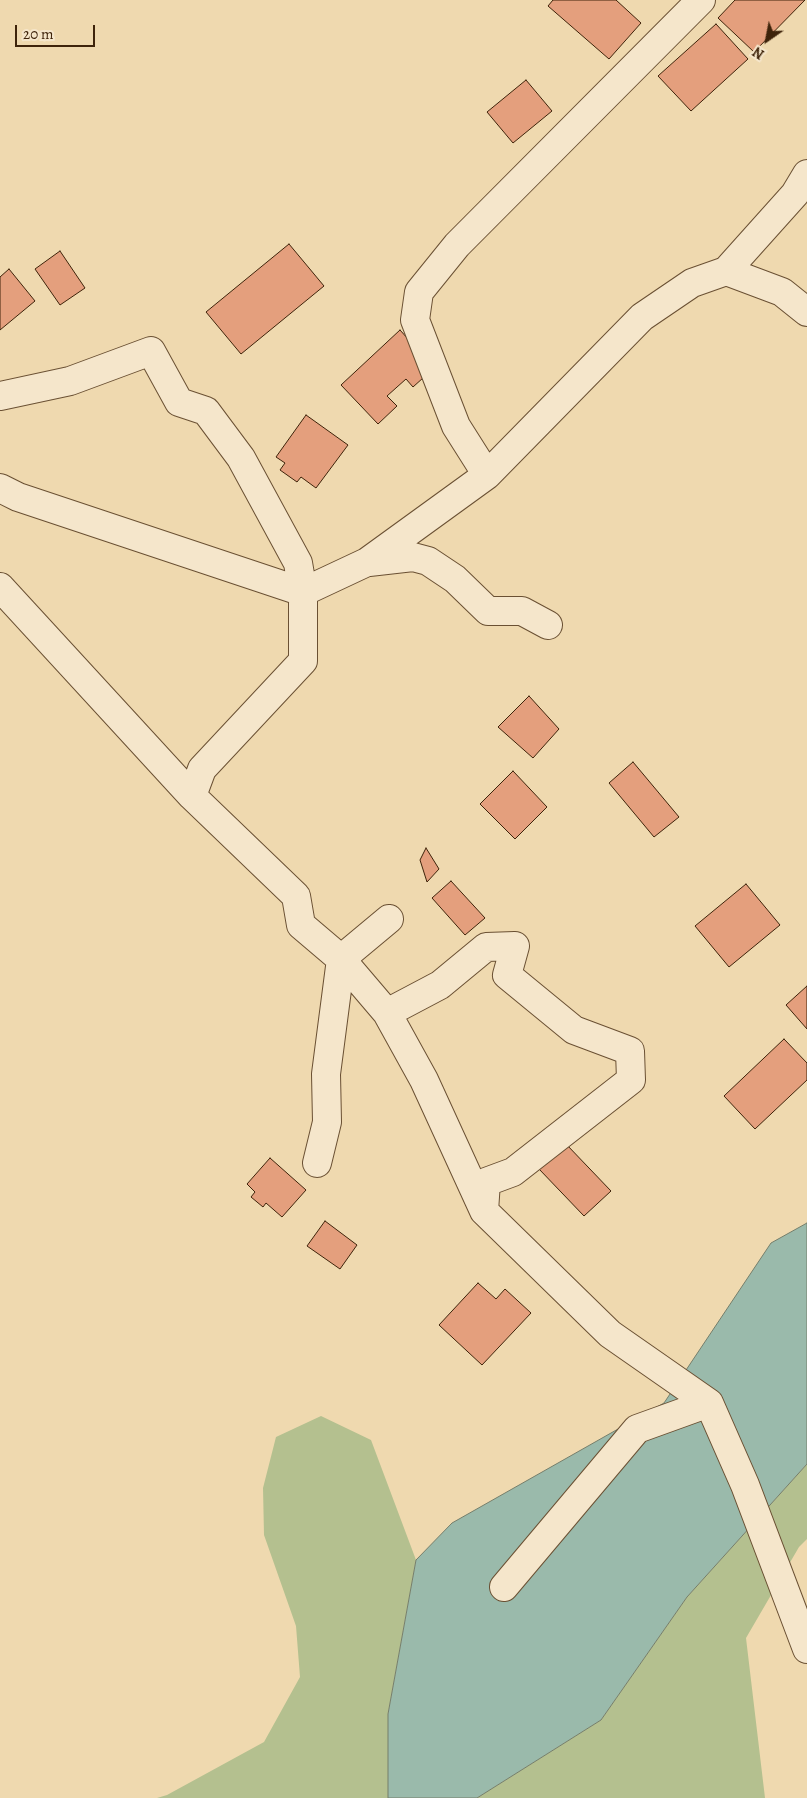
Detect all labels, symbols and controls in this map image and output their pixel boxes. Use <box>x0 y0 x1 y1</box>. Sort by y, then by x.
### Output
scale bar <box>18 15 98 47</box>
north arrow <box>742 15 792 65</box>
text: 20 m <box>23 24 54 44</box>
text: N <box>749 42 768 64</box>

